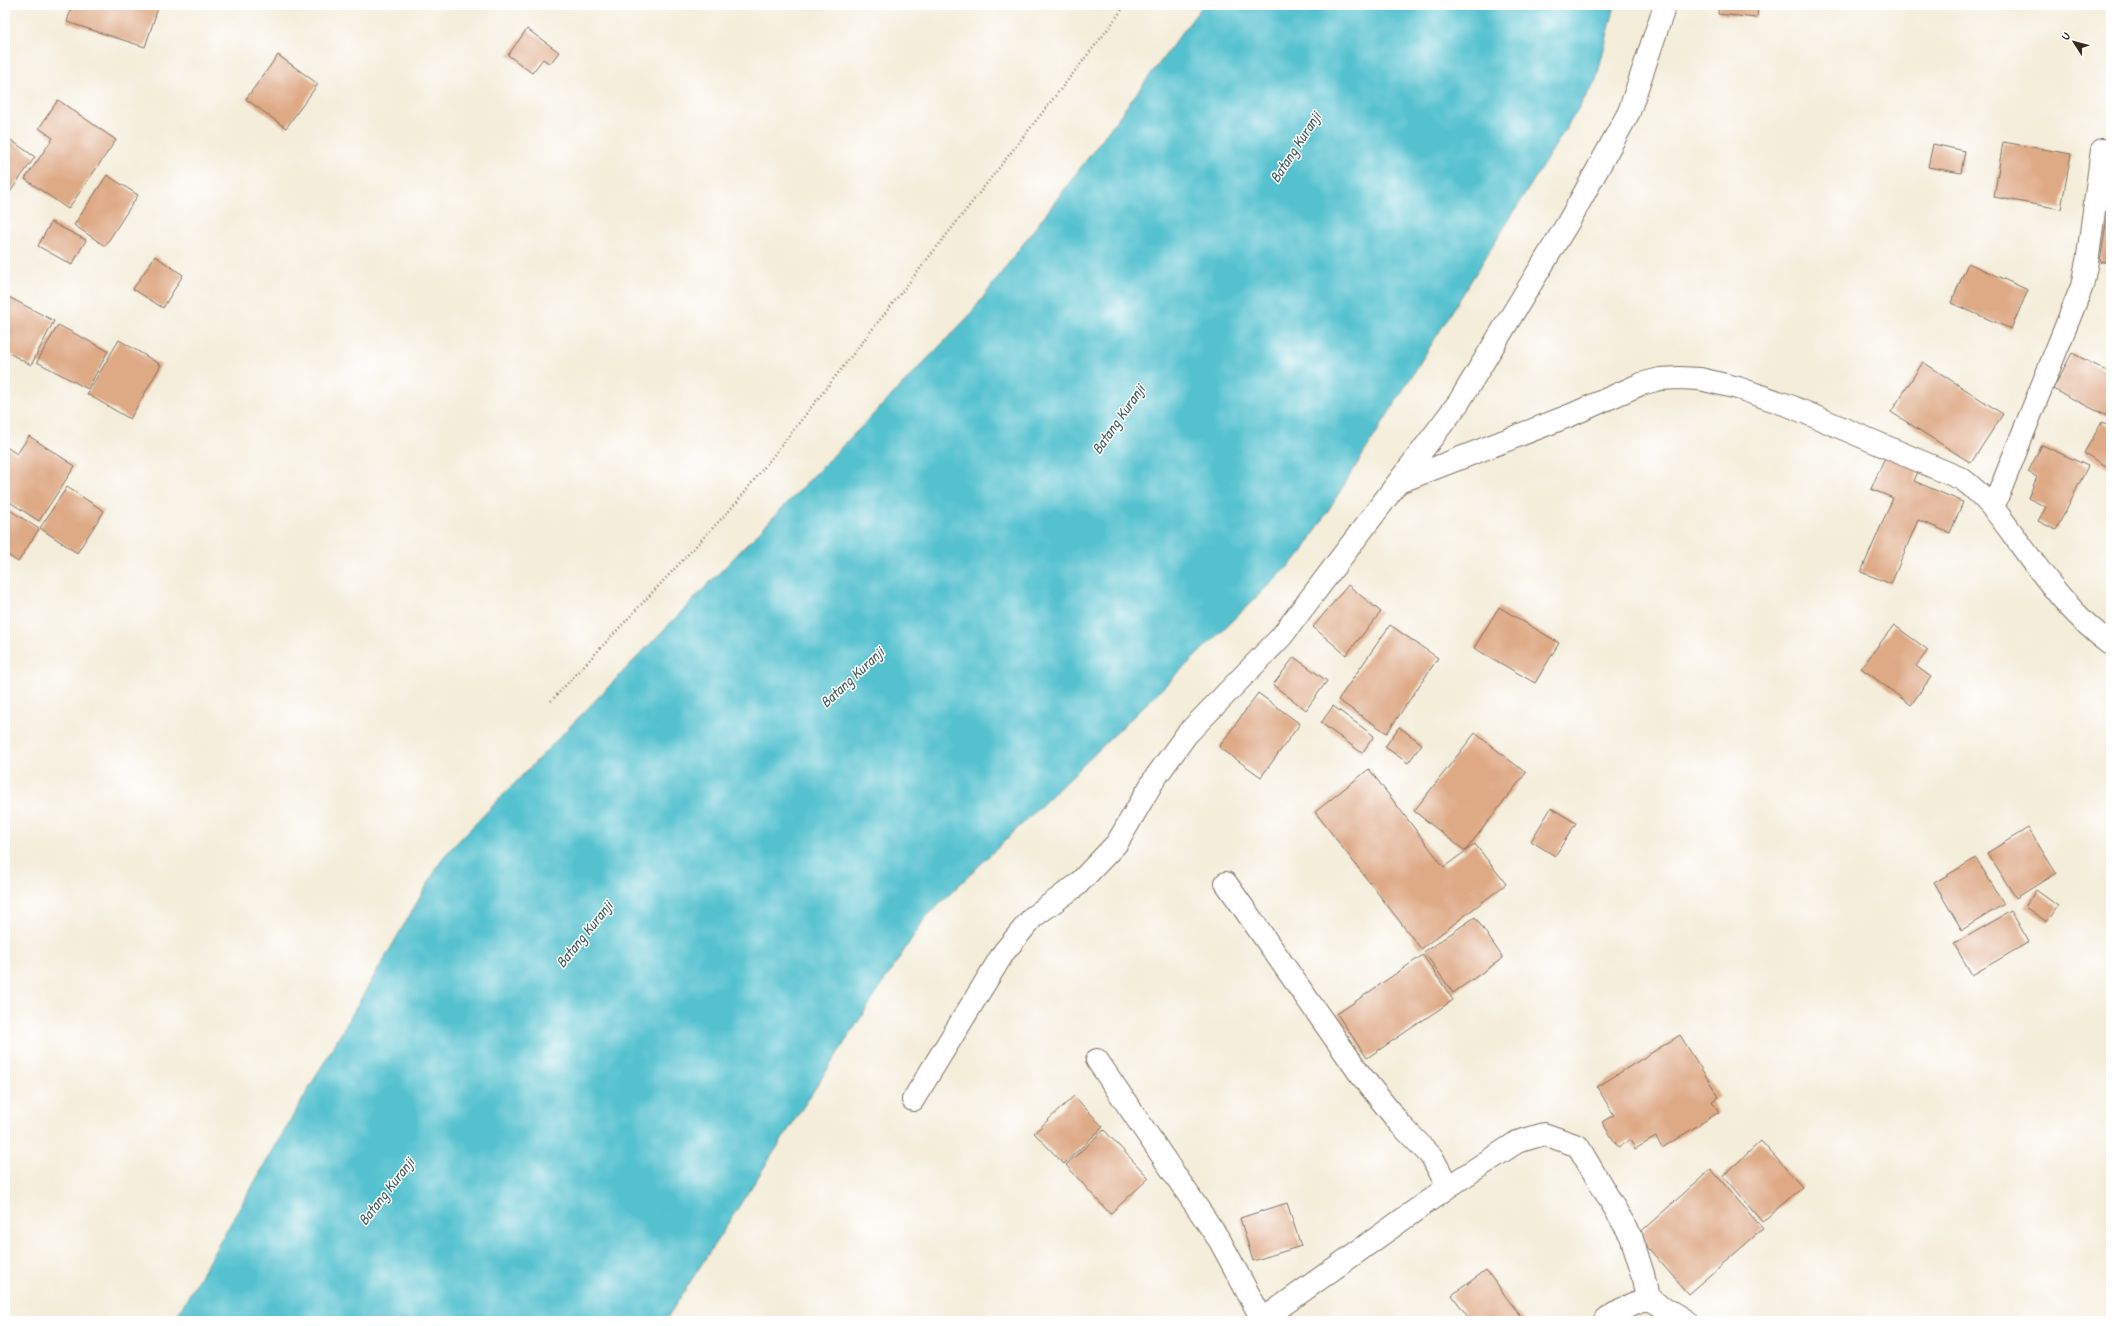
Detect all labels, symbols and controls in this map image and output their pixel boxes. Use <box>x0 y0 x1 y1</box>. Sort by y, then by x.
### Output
north arrow <box>2054 22 2094 62</box>
text: U <box>2058 30 2073 43</box>
water label: Batang Kuranji <box>1264 106 1327 187</box>
water label: Batang Kuranji <box>1086 379 1151 458</box>
water label: Batang Kuranji <box>815 641 890 712</box>
water label: Batang Kuranji <box>550 895 619 972</box>
water label: Batang Kuranji <box>353 1151 420 1229</box>

